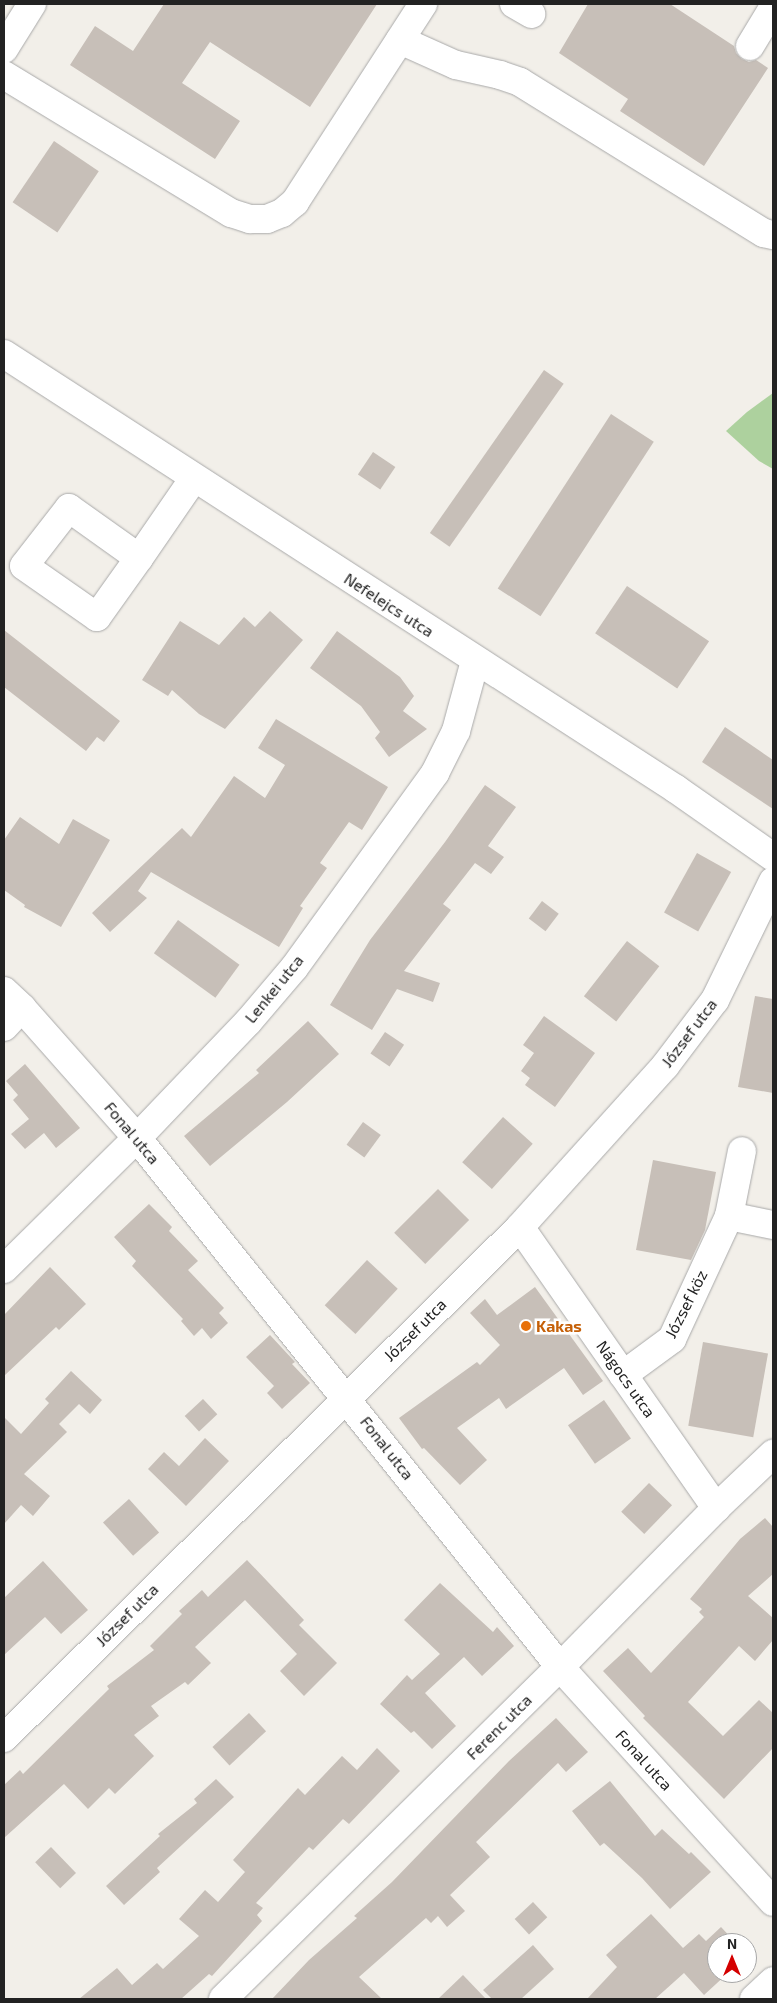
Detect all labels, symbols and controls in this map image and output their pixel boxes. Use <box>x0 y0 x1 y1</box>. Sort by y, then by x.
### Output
street label: Nefelejcs utca <box>341 569 437 641</box>
street label: Lenkei utca <box>241 951 307 1027</box>
street label: József utca <box>657 995 721 1071</box>
street label: Fonal utca <box>100 1098 164 1168</box>
street label: József köz <box>661 1267 711 1341</box>
street label: József utca <box>380 1295 450 1365</box>
place label: Kakas <box>536 1316 582 1336</box>
marker: Kakas <box>520 1320 532 1332</box>
street label: Nágocs utca <box>593 1337 659 1421</box>
street label: Fonal utca <box>356 1412 418 1484</box>
street label: József utca <box>92 1580 162 1650</box>
street label: Ferenc utca <box>462 1690 536 1764</box>
street label: Fonal utca <box>612 1725 676 1795</box>
north arrow <box>707 1933 757 1983</box>
text: N <box>727 1935 737 1952</box>

